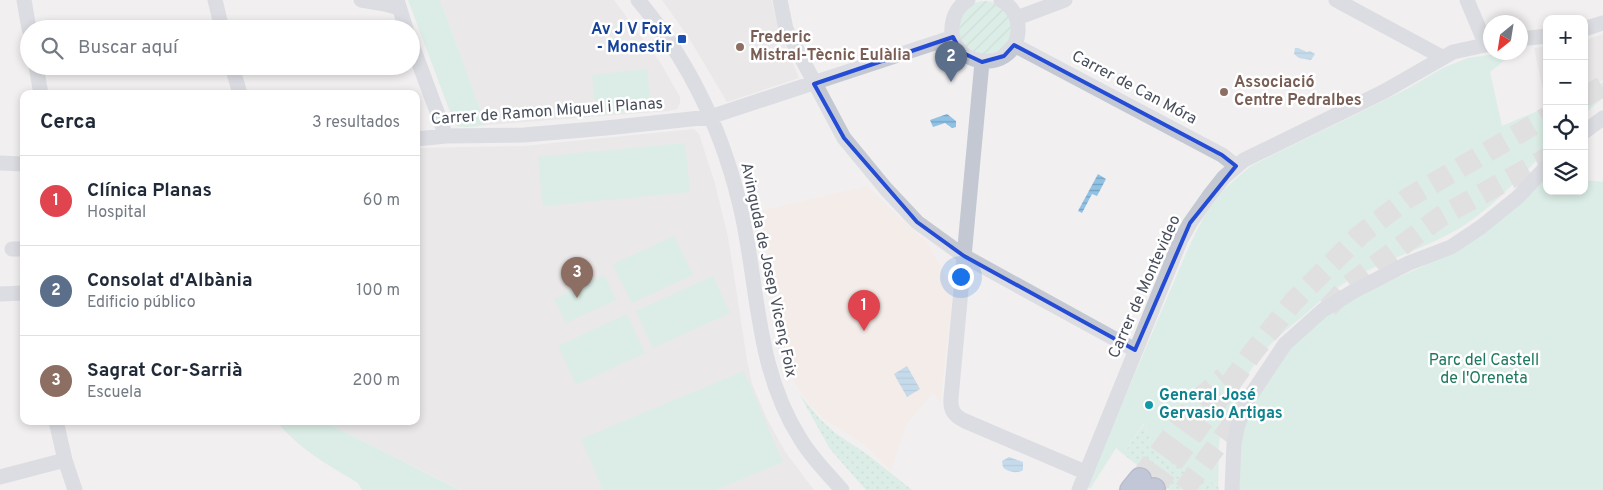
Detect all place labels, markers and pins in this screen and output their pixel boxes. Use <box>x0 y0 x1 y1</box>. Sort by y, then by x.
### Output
place label: Av J V Foix - Monestir <box>591 20 672 58</box>
place label: Frederic Mistral-Tècnic Eulàlia <box>750 28 911 66</box>
marker: Av J V Foix - Monestir <box>676 33 688 45</box>
marker: Frederic Mistral-Tècnic Eulàlia <box>734 41 746 53</box>
pin: 2 <box>935 41 967 82</box>
place label: Associació Centre Pedralbes <box>1234 73 1362 111</box>
marker: Associació Centre Pedralbes <box>1218 86 1230 98</box>
pin: 3 <box>561 257 593 298</box>
pin: 1 <box>848 290 880 331</box>
place label: General José Gervasio Artigas <box>1159 386 1283 424</box>
marker: General José Gervasio Artigas <box>1143 399 1155 411</box>

